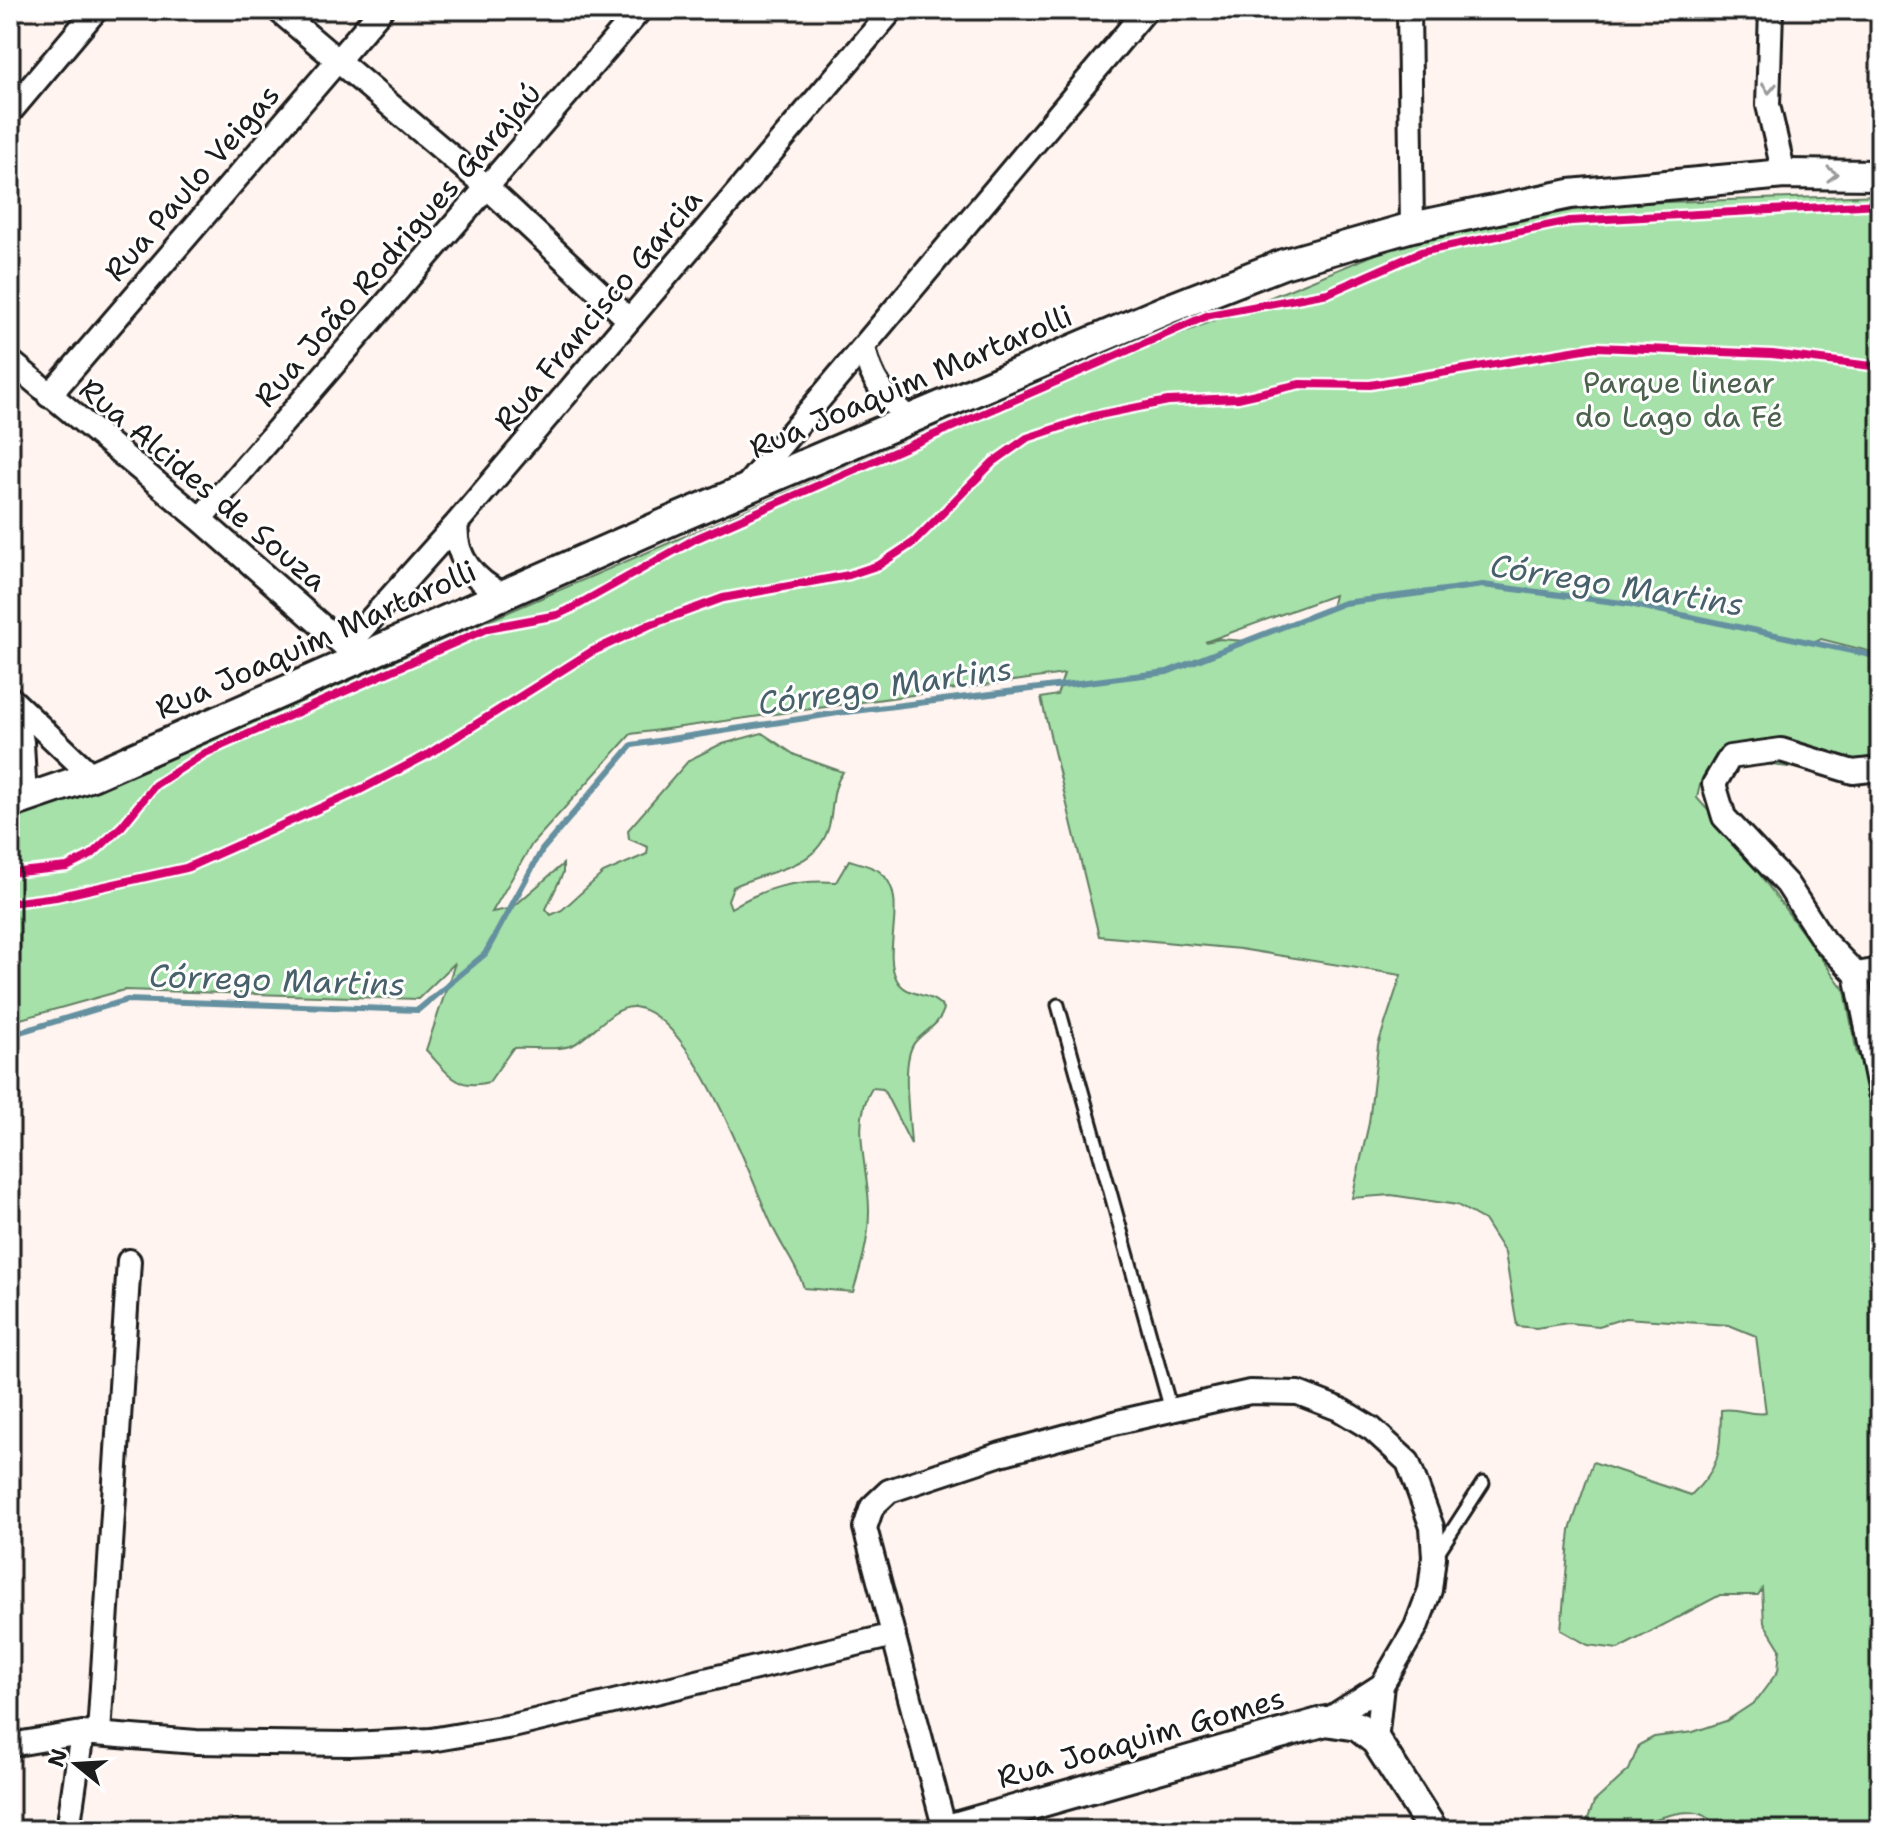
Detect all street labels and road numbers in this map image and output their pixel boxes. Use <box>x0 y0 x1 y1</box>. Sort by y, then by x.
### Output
street label: Rua João Rodrigues Garajaú <box>245 73 550 416</box>
street label: Rua Paulo Veigas <box>94 75 289 290</box>
street label: Rua Francisco Garcia <box>484 180 711 439</box>
street label: Rua Joaquim Martarolli <box>743 295 1079 468</box>
street label: Rua Alcides de Souza <box>71 369 336 601</box>
street label: Rua Joaquim Martarolli <box>149 550 483 729</box>
street label: Rua Joaquim Gomes <box>992 1677 1289 1798</box>

